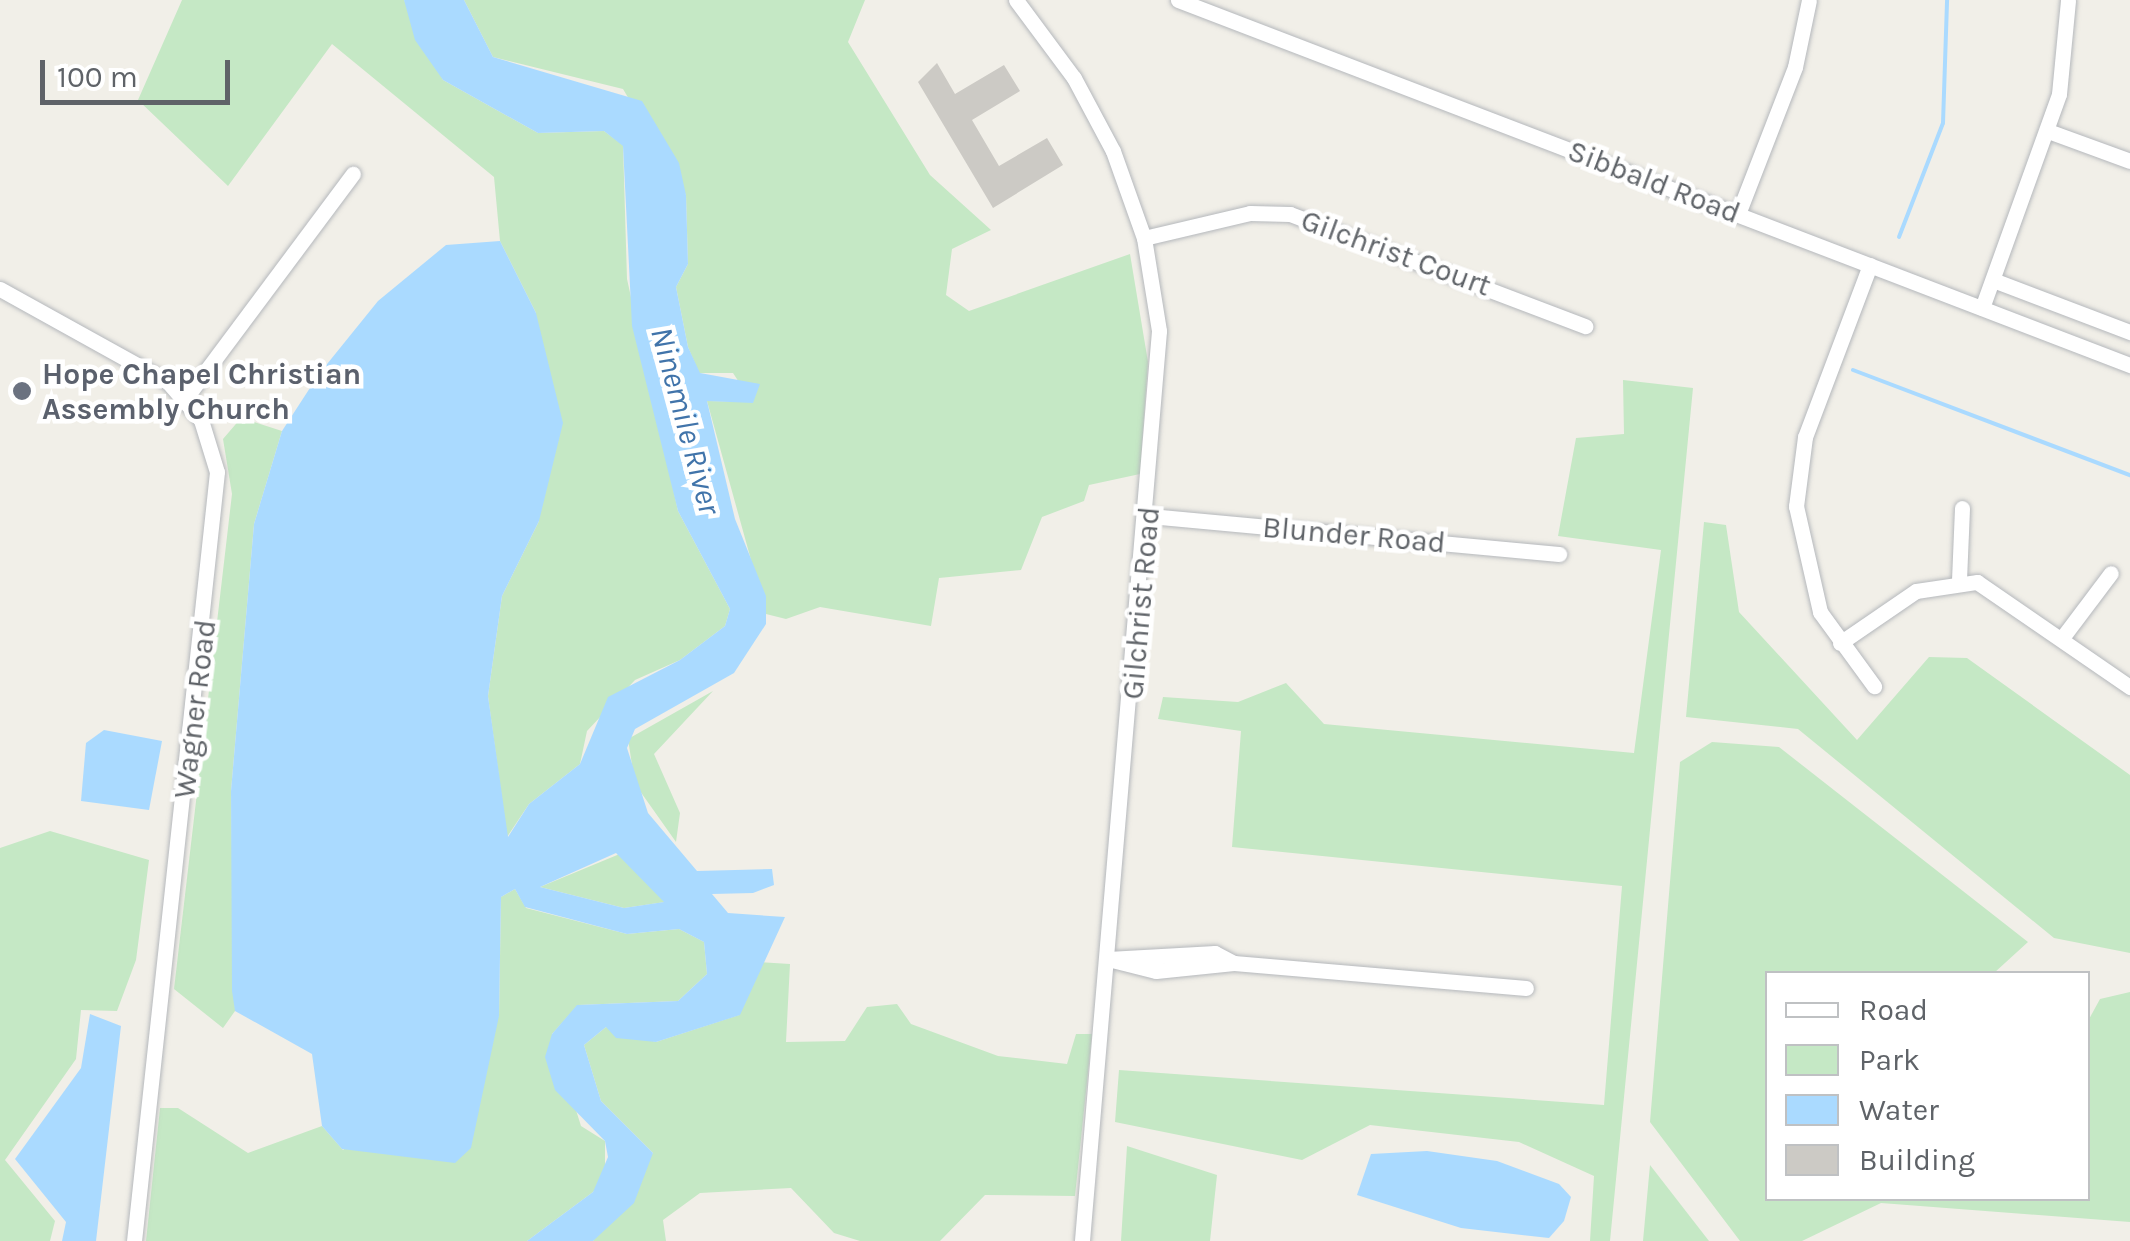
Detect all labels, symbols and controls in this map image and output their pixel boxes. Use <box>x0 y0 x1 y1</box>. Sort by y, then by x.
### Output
scale bar <box>45 40 235 102</box>
text: 100 m <box>57 59 138 95</box>
street label: Sibbald Road <box>1563 133 1745 231</box>
street label: Gilchrist Court <box>1296 202 1496 304</box>
water label: Ninemile River <box>642 323 728 519</box>
place label: Hope Chapel Christian Assembly Church <box>42 356 361 426</box>
marker: Hope Chapel Christian Assembly Church <box>11 380 33 402</box>
street label: Gilchrist Road <box>1115 505 1167 701</box>
street label: Blunder Road <box>1261 509 1447 561</box>
street label: Wagner Road <box>166 618 224 800</box>
legend <box>1765 971 2090 1201</box>
text: Road <box>1859 992 1928 1028</box>
text: Park <box>1859 1042 1920 1078</box>
text: Water <box>1859 1092 1939 1128</box>
text: Building <box>1859 1142 1975 1178</box>

